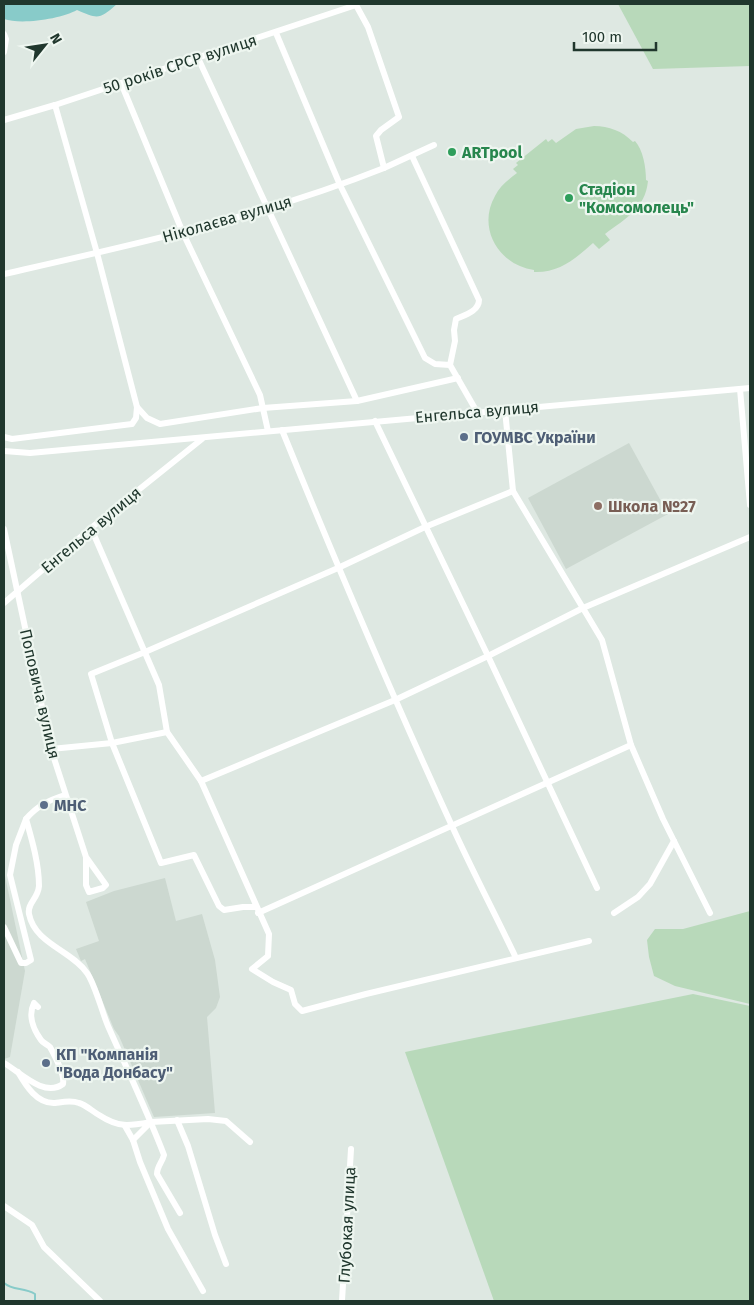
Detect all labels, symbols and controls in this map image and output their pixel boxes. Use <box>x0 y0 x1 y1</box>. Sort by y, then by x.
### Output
north arrow <box>20 20 70 70</box>
scale bar <box>574 20 656 52</box>
text: 100 m <box>582 28 622 46</box>
text: N <box>46 30 66 47</box>
street label: 50 років СРСР вулиця <box>101 30 259 98</box>
place label: ARTpool <box>461 143 522 162</box>
marker: ARTpool <box>446 146 458 158</box>
place label: Стадіон "Комсомолець" <box>579 180 694 217</box>
street label: Ніколаєва вулиця <box>160 191 294 247</box>
marker: Стадіон "Комсомолець" <box>563 192 575 204</box>
street label: Енгельса вулиця <box>414 397 540 427</box>
place label: ГОУМВС України <box>474 428 596 447</box>
marker: ГОУМВС України <box>458 431 470 443</box>
street label: Енгельса вулиця <box>37 483 145 577</box>
place label: Школа №27 <box>608 497 696 516</box>
marker: Школа №27 <box>592 500 604 512</box>
street label: Поповича вулиця <box>16 627 64 761</box>
place label: МНС <box>54 796 87 815</box>
marker: МНС <box>38 799 50 811</box>
place label: КП "Компанія "Вода Донбасу" <box>56 1045 173 1082</box>
marker: КП "Компанія "Вода Донбасу" <box>40 1057 52 1069</box>
street label: Глубокая улица <box>334 1166 360 1284</box>

